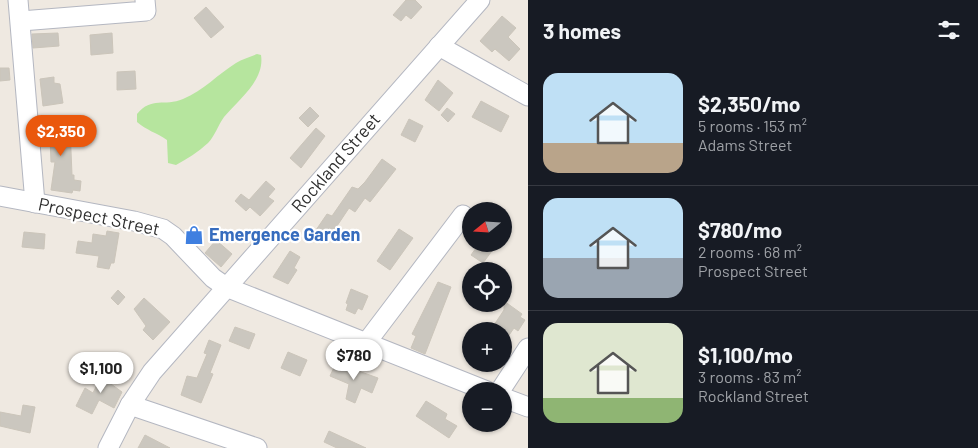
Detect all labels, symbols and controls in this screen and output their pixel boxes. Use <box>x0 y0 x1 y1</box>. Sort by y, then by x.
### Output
icon: filters <box>935 16 963 44</box>
text: 3 homes <box>543 18 621 43</box>
text: $2,350/mo <box>698 91 800 116</box>
icon: home <box>583 93 643 153</box>
street label: Rockland Street <box>286 108 384 217</box>
pin: $2,350 <box>20 114 102 157</box>
text: 5 rooms · 153 m² <box>698 116 807 135</box>
text: $2,350 <box>37 121 85 140</box>
text: Adams Street <box>698 135 792 154</box>
street label: Prospect Street <box>36 192 162 240</box>
north arrow <box>462 202 512 252</box>
map controls <box>462 202 512 432</box>
text: $780/mo <box>698 217 782 242</box>
icon: home <box>583 218 643 278</box>
place label: Emergence Garden <box>209 223 360 245</box>
shop icon: Emergence Garden <box>183 224 205 246</box>
text: 2 rooms · 68 m² <box>698 242 802 261</box>
text: Prospect Street <box>698 261 808 280</box>
button: locate <box>462 262 512 312</box>
button: + <box>462 322 512 372</box>
pin: $780 <box>324 338 384 381</box>
text: $1,100/mo <box>698 342 793 367</box>
icon: home <box>583 343 643 403</box>
text: $780 <box>337 345 371 364</box>
pin: $1,100 <box>60 352 142 394</box>
text: $1,100 <box>80 358 122 377</box>
text: 3 rooms · 83 m² <box>698 367 802 386</box>
button: − <box>462 382 512 432</box>
text: Rockland Street <box>698 386 809 405</box>

